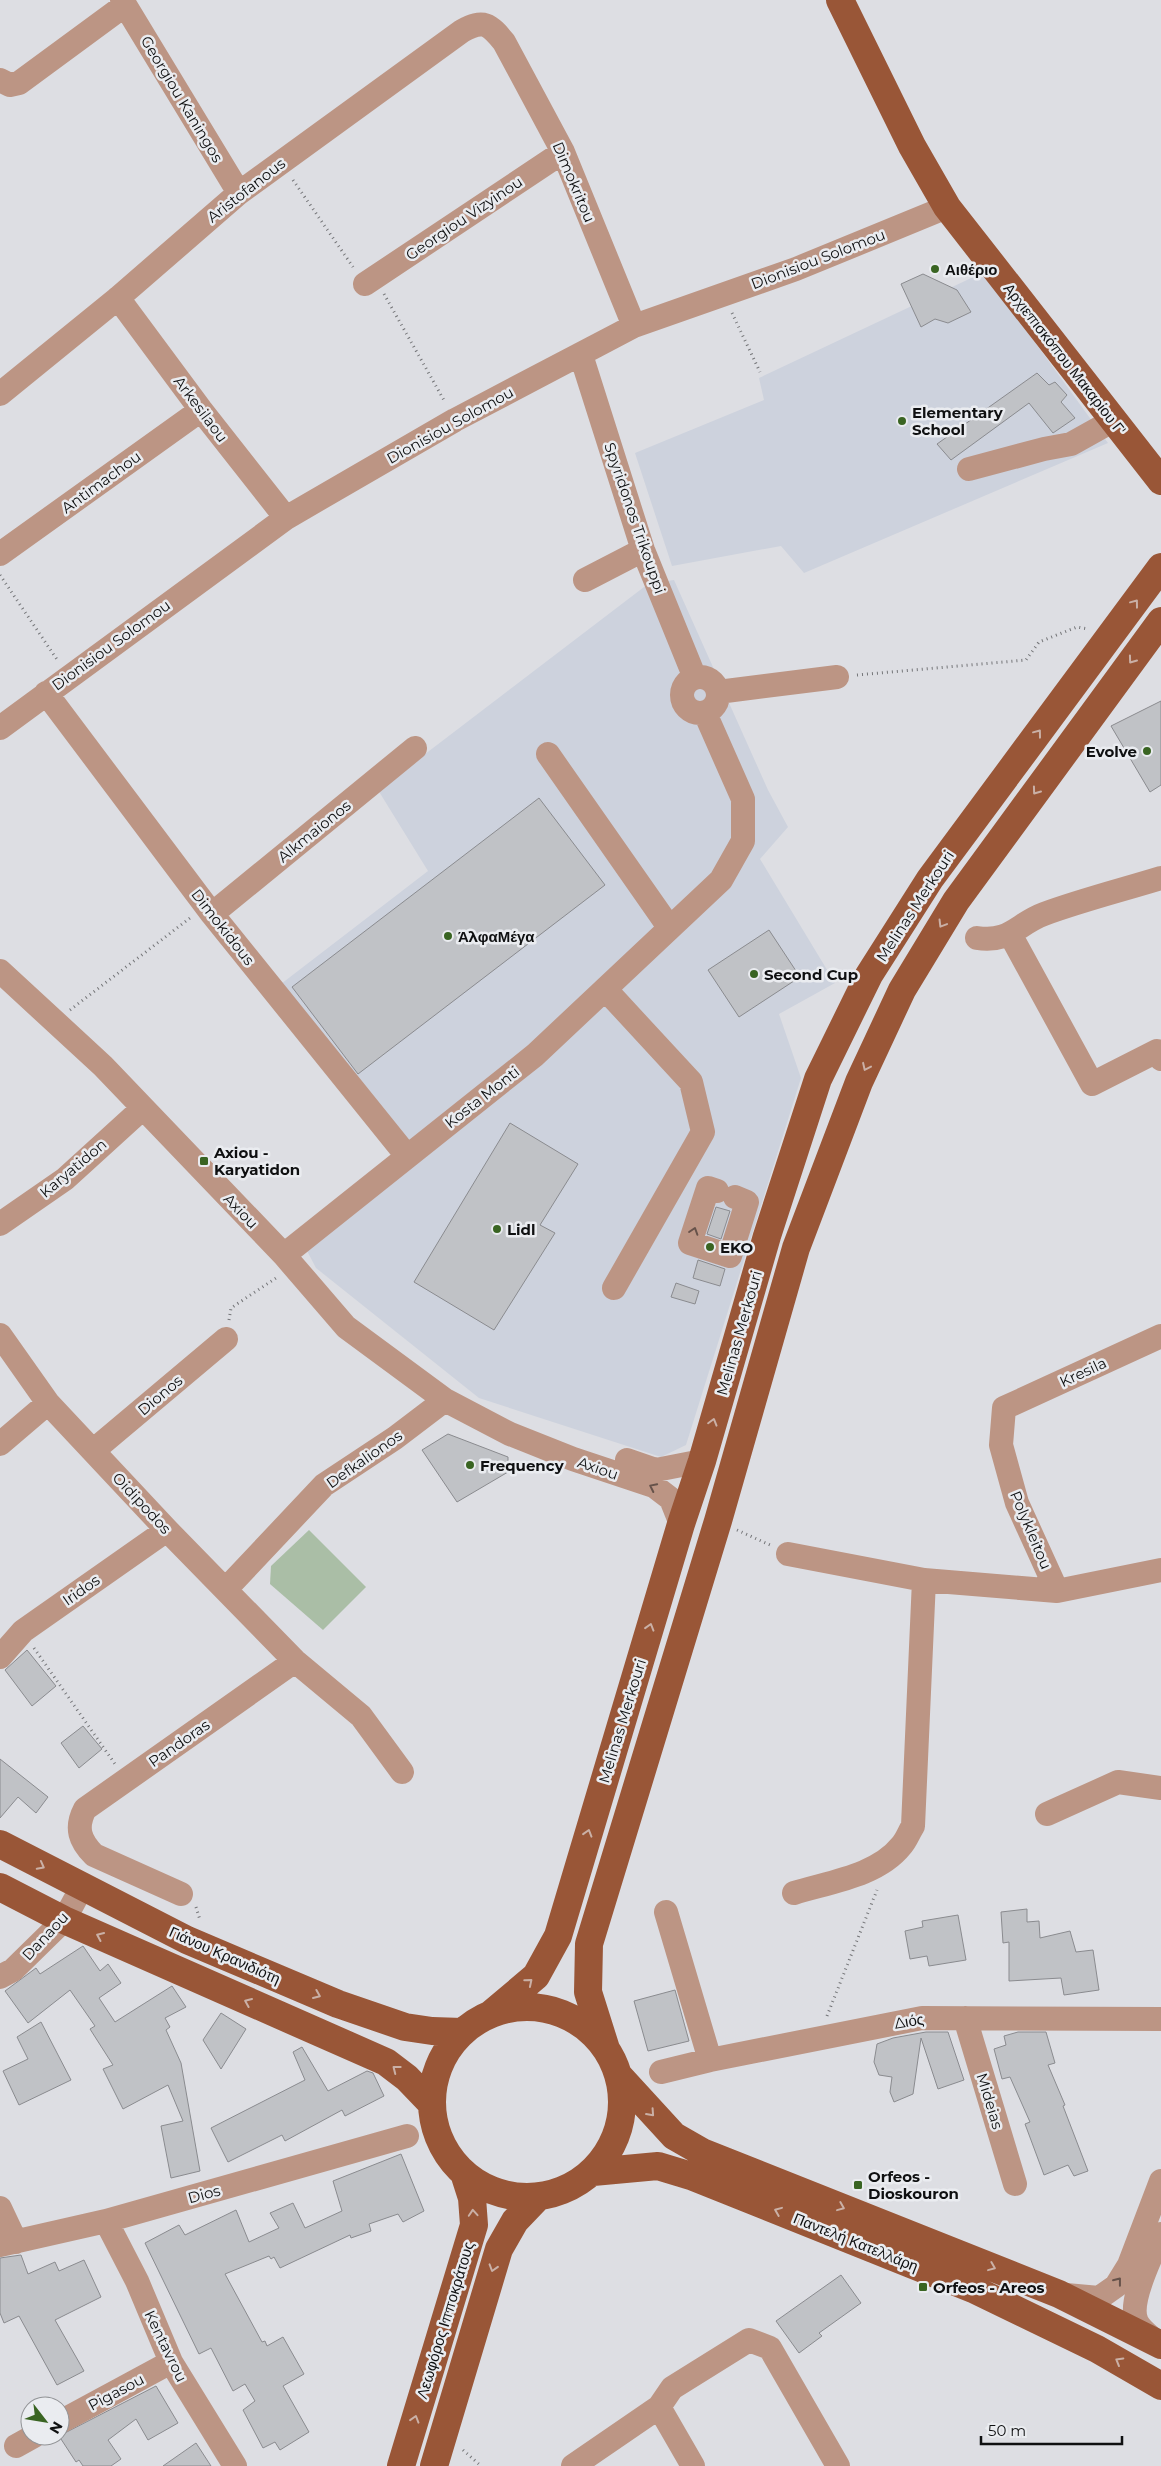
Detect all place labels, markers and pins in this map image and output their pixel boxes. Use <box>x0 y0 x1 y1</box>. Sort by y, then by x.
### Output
place label: Αιθέριο <box>945 260 998 279</box>
marker: Αιθέριο <box>929 263 941 275</box>
place label: Elementary School <box>912 403 1004 439</box>
marker: Elementary School <box>896 415 908 427</box>
place label: Evolve <box>1086 742 1137 761</box>
marker: Evolve <box>1141 745 1153 757</box>
place label: ΆλφαΜέγα <box>458 927 535 946</box>
marker: ΆλφαΜέγα <box>442 930 454 942</box>
place label: Second Cup <box>764 965 858 984</box>
marker: Second Cup <box>748 968 760 980</box>
place label: Axiou - Karyatidon <box>213 1143 300 1179</box>
marker: Axiou - Karyatidon <box>198 1155 210 1167</box>
place label: Lidl <box>507 1220 535 1239</box>
marker: Lidl <box>491 1223 503 1235</box>
place label: EKO <box>720 1238 754 1257</box>
marker: EKO <box>704 1241 716 1253</box>
place label: Frequency <box>480 1456 565 1475</box>
marker: Frequency <box>464 1459 476 1471</box>
place label: Orfeos - Dioskouron <box>868 2167 959 2203</box>
marker: Orfeos - Dioskouron <box>852 2179 864 2191</box>
place label: Orfeos - Areos <box>933 2278 1044 2297</box>
marker: Orfeos - Areos <box>917 2281 929 2293</box>

